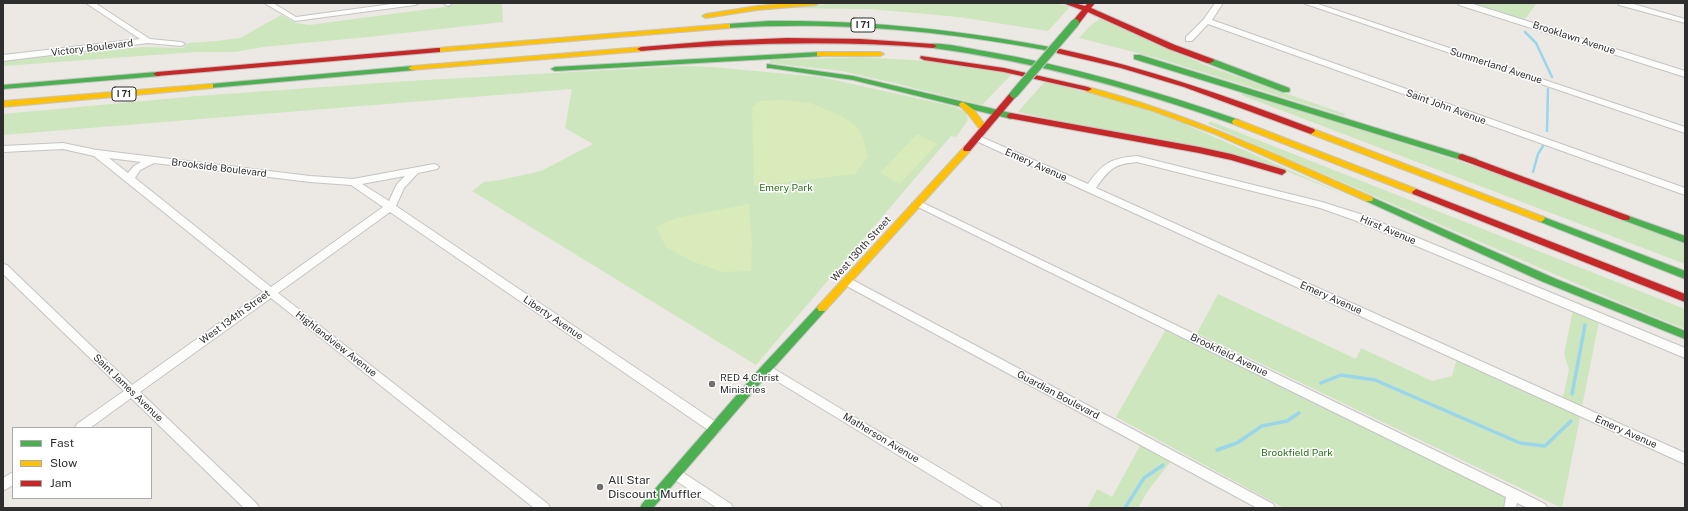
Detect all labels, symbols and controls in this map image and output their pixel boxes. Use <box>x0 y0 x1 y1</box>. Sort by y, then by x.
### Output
road number: I 71 <box>851 18 875 32</box>
street label: Brooklawn Avenue <box>1531 19 1617 57</box>
street label: Victory Boulevard <box>50 37 134 59</box>
street label: Summerland Avenue <box>1448 45 1544 87</box>
road number: I 71 <box>112 87 136 101</box>
street label: Saint John Avenue <box>1404 87 1488 127</box>
street label: Emery Avenue <box>1003 146 1069 184</box>
street label: Brookside Boulevard <box>171 156 267 180</box>
park label: Emery Park <box>759 182 813 194</box>
street label: Hirst Avenue <box>1358 213 1418 247</box>
street label: West 130th Street <box>829 214 893 284</box>
street label: Emery Avenue <box>1298 279 1364 317</box>
street label: West 134th Street <box>198 287 272 347</box>
street label: Liberty Avenue <box>521 294 585 342</box>
street label: Highlandview Avenue <box>293 308 379 380</box>
street label: Brookfield Avenue <box>1188 331 1270 379</box>
street label: Saint James Avenue <box>91 352 165 424</box>
street label: Guardian Boulevard <box>1015 368 1101 422</box>
place label: RED 4 Christ Ministries <box>720 372 779 396</box>
marker: RED 4 Christ Ministries <box>707 379 717 389</box>
street label: Matherson Avenue <box>841 411 921 465</box>
street label: Emery Avenue <box>1593 413 1659 451</box>
legend <box>12 427 152 499</box>
text: Fast <box>50 436 74 450</box>
park label: Brookfield Park <box>1261 447 1333 459</box>
text: Slow <box>50 456 77 470</box>
place label: All Star Discount Muffler <box>608 473 701 501</box>
text: Jam <box>50 476 72 490</box>
marker: All Star Discount Muffler <box>595 482 605 492</box>

